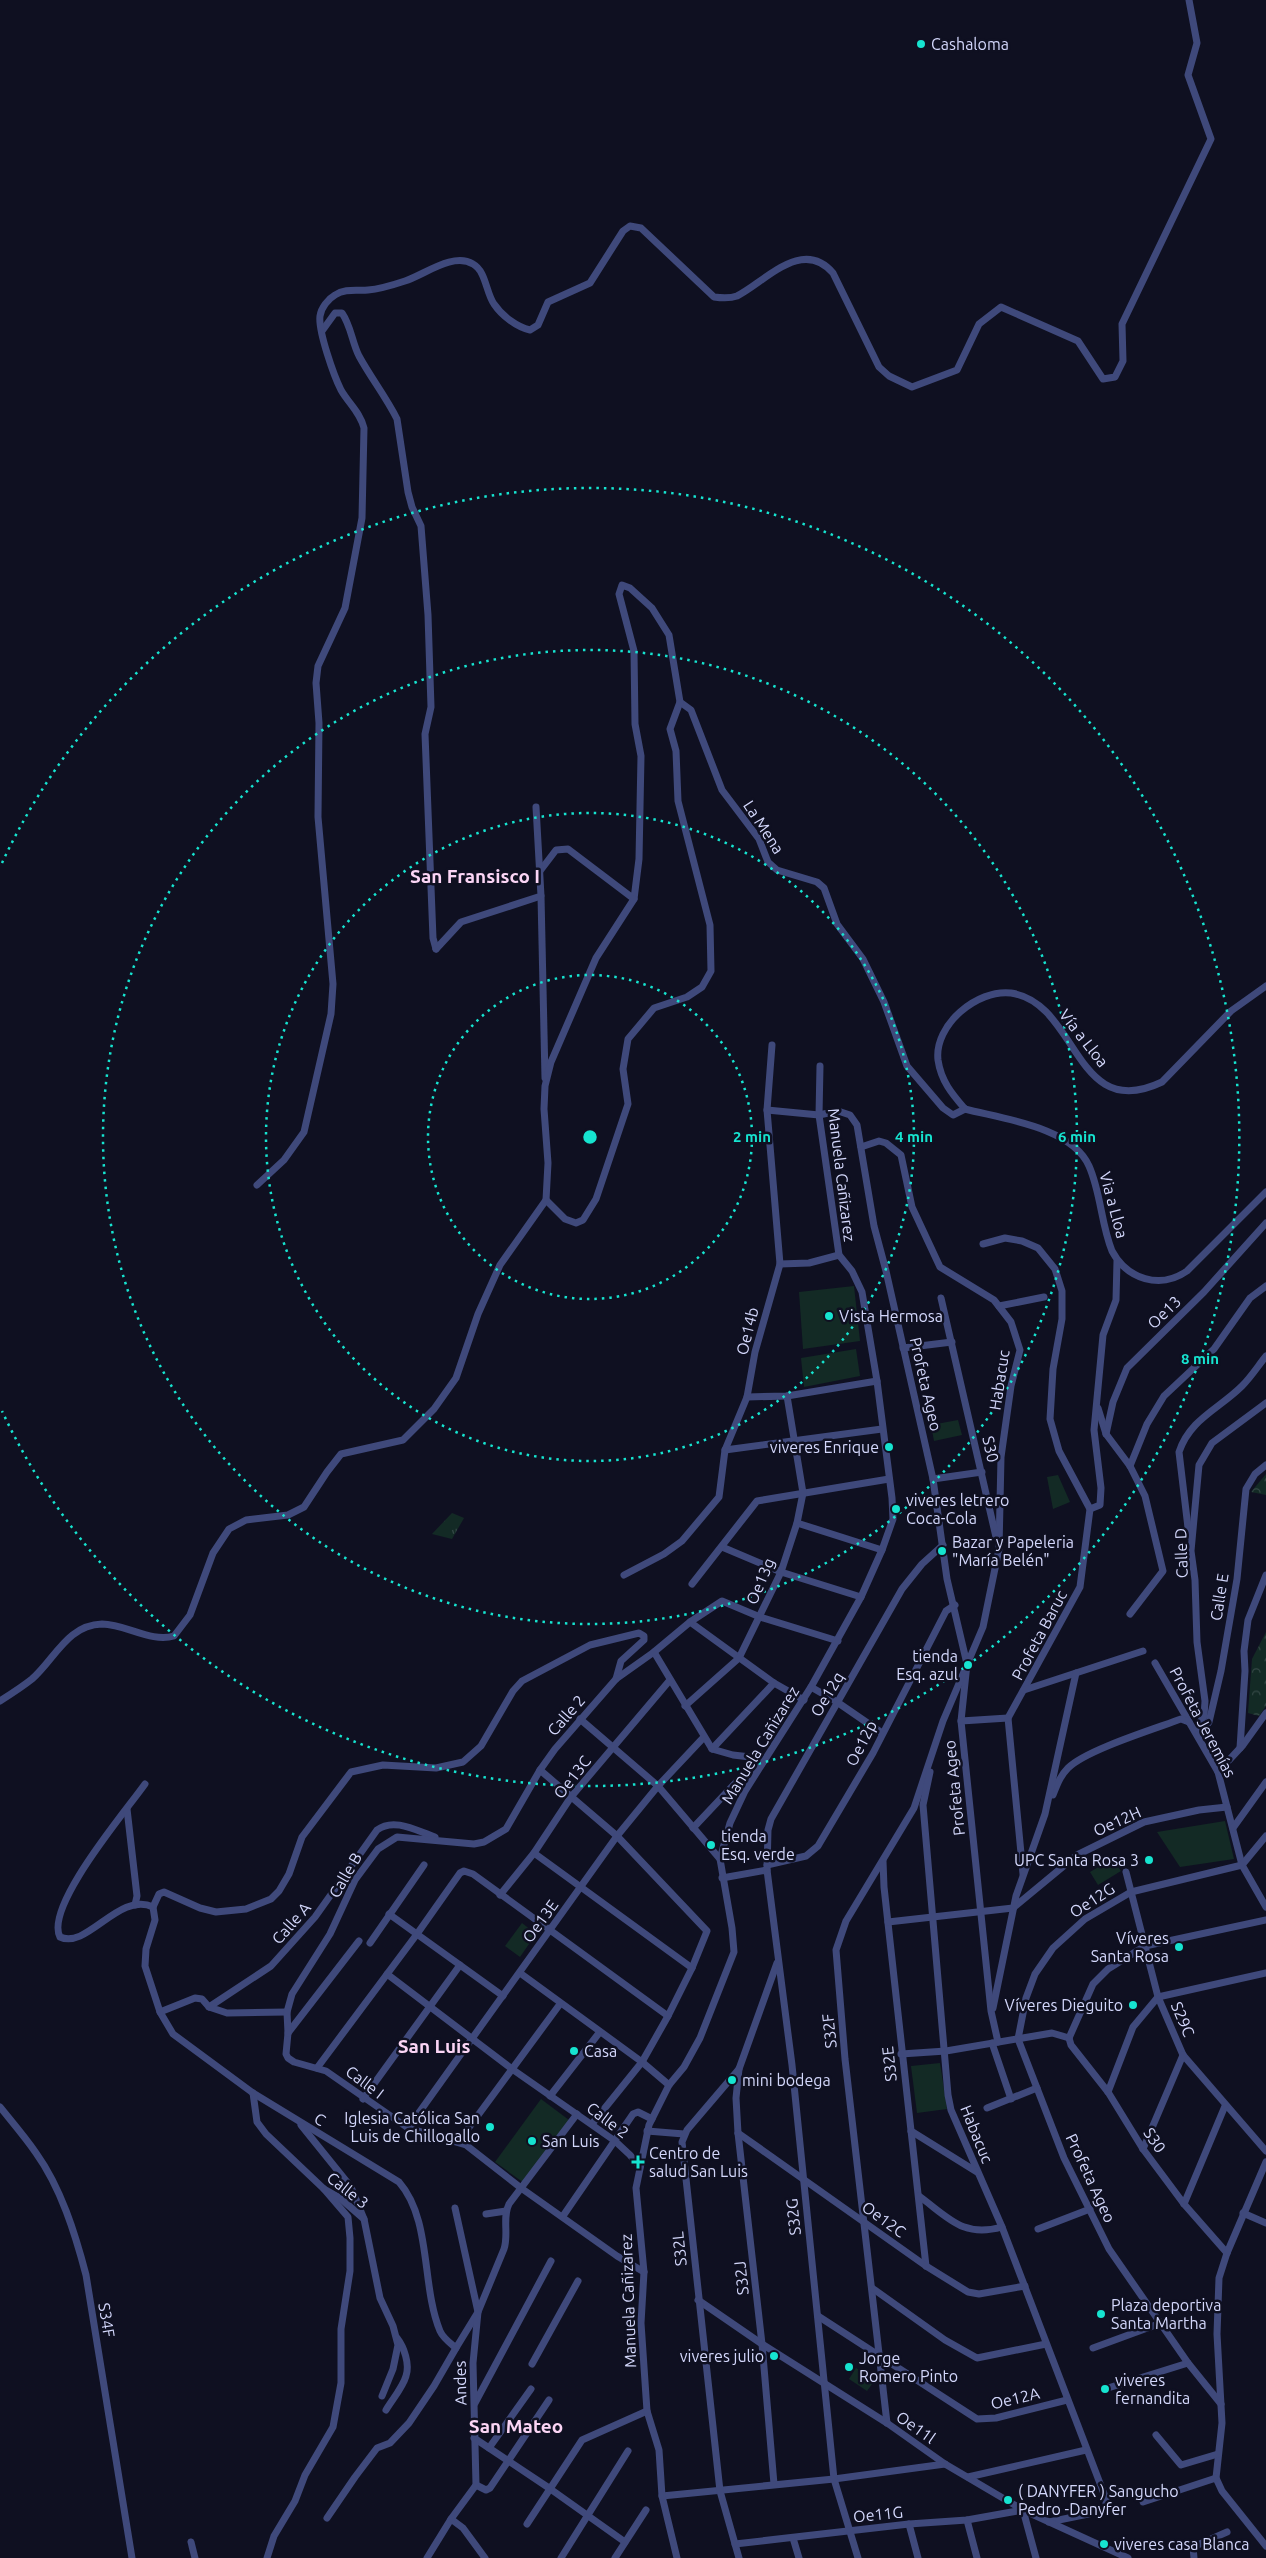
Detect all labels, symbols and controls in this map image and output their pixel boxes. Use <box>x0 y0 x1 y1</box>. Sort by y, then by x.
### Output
place label: Cashaloma <box>931 35 1009 53</box>
marker: Cashaloma <box>915 38 927 50</box>
street label: La Mena <box>740 797 788 857</box>
district label: San Fransisco I <box>410 865 540 887</box>
street label: Vía a Lloa <box>1056 1006 1112 1070</box>
street label: Manuela Cañizarez <box>825 1107 859 1243</box>
centre of rings <box>581 1128 599 1146</box>
text: 2 min <box>733 1128 771 1145</box>
text: 4 min <box>895 1128 933 1145</box>
text: 6 min <box>1058 1128 1096 1145</box>
street label: Via a Lloa <box>1096 1170 1132 1240</box>
street label: Oe13 <box>1144 1292 1184 1332</box>
street label: Oe14b <box>732 1305 762 1357</box>
place label: Vista Hermosa <box>839 1307 943 1325</box>
marker: Vista Hermosa <box>823 1310 835 1322</box>
street label: Profeta Ageo <box>906 1335 946 1433</box>
street label: Habacuc <box>985 1348 1013 1412</box>
text: 8 min <box>1181 1350 1219 1367</box>
street label: S30 <box>979 1434 1003 1464</box>
place label: viveres Enrique <box>770 1438 879 1456</box>
marker: viveres Enrique <box>883 1441 895 1453</box>
place label: viveres letrero Coca-Cola <box>906 1491 1009 1527</box>
marker: viveres letrero Coca-Cola <box>890 1503 902 1515</box>
street label: Calle D <box>1171 1528 1191 1578</box>
place label: Bazar y Papeleria "María Belén" <box>952 1533 1074 1569</box>
marker: Bazar y Papeleria "María Belén" <box>936 1545 948 1557</box>
street label: Oe13g <box>742 1555 778 1607</box>
street label: Calle E <box>1206 1572 1232 1622</box>
street label: Profeta Baruc <box>1008 1587 1070 1683</box>
place label: tienda Esq. azul <box>896 1647 958 1683</box>
marker: tienda Esq. azul <box>962 1659 974 1671</box>
street label: Profeta Jeremías <box>1166 1664 1240 1780</box>
street label: Oe12q <box>807 1669 847 1719</box>
street label: Manuela Cañizarez <box>718 1683 802 1807</box>
street label: Calle 2 <box>543 1691 589 1739</box>
street label: Oe12p <box>842 1717 880 1769</box>
street label: Profeta Ageo <box>940 1739 968 1837</box>
street label: Oe13C <box>550 1752 594 1802</box>
street label: Oe12H <box>1090 1803 1144 1839</box>
place label: tienda Esq. verde <box>721 1827 795 1863</box>
marker: tienda Esq. verde <box>705 1839 717 1851</box>
street label: Calle B <box>325 1849 365 1901</box>
place label: UPC Santa Rosa 3 <box>1014 1851 1139 1869</box>
marker: UPC Santa Rosa 3 <box>1143 1854 1155 1866</box>
street label: Oe12G <box>1066 1879 1118 1921</box>
street label: Oe13E <box>519 1896 561 1946</box>
street label: Calle A <box>268 1898 314 1948</box>
place label: Víveres Santa Rosa <box>1091 1929 1169 1965</box>
marker: Víveres Santa Rosa <box>1173 1941 1185 1953</box>
place label: Víveres Dieguito <box>1005 1996 1123 2014</box>
marker: Víveres Dieguito <box>1127 1999 1139 2011</box>
street label: S29C <box>1168 1999 1198 2039</box>
street label: S32F <box>818 2013 840 2049</box>
district label: San Luis <box>398 2035 470 2057</box>
place label: Casa <box>584 2042 617 2060</box>
marker: Casa <box>568 2045 580 2057</box>
street label: S32E <box>878 2045 900 2083</box>
street label: Calle I <box>342 2062 388 2102</box>
place label: mini bodega <box>742 2071 831 2089</box>
marker: mini bodega <box>726 2074 738 2086</box>
street label: Calle 2 <box>583 2098 633 2142</box>
street label: Habacuc <box>957 2102 997 2166</box>
street label: C <box>311 2109 329 2129</box>
place label: Iglesia Católica San Luis de Chillogallo <box>344 2109 480 2145</box>
marker: Iglesia Católica San Luis de Chillogallo <box>484 2121 496 2133</box>
street label: S30 <box>1140 2124 1170 2156</box>
street label: Profeta Ageo <box>1063 2131 1119 2225</box>
place label: San Luis <box>542 2132 600 2150</box>
marker: San Luis <box>526 2135 538 2147</box>
place label: Centro de salud San Luis <box>649 2144 748 2180</box>
marker: Centro de salud San Luis <box>631 2155 645 2169</box>
street label: Calle 3 <box>324 2168 372 2212</box>
street label: Oe12C <box>859 2197 909 2241</box>
street label: S32G <box>782 2198 804 2236</box>
street label: S32L <box>668 2231 690 2267</box>
street label: Manuela Cañizarez <box>617 2234 639 2368</box>
street label: S32J <box>730 2260 752 2296</box>
place label: Plaza deportiva Santa Martha <box>1111 2296 1221 2332</box>
street label: S34F <box>95 2301 119 2339</box>
marker: Plaza deportiva Santa Martha <box>1095 2308 1107 2320</box>
place label: viveres julio <box>680 2347 764 2365</box>
place label: Jorge Romero Pinto <box>859 2349 958 2385</box>
marker: viveres julio <box>768 2350 780 2362</box>
street label: Andes <box>451 2360 469 2405</box>
marker: Jorge Romero Pinto <box>843 2361 855 2373</box>
place label: viveres fernandita <box>1115 2371 1190 2407</box>
marker: viveres fernandita <box>1099 2383 1111 2395</box>
street label: Oe12A <box>989 2384 1042 2412</box>
street label: Oe11l <box>893 2407 939 2447</box>
district label: San Mateo <box>469 2415 563 2437</box>
place label: ( DANYFER ) Sangucho Pedro -Danyfer <box>1018 2482 1179 2518</box>
marker: ( DANYFER ) Sangucho Pedro -Danyfer <box>1002 2494 1014 2506</box>
street label: Oe11G <box>852 2502 904 2526</box>
place label: viveres casa Blanca <box>1114 2535 1250 2553</box>
marker: viveres casa Blanca <box>1098 2538 1110 2550</box>

